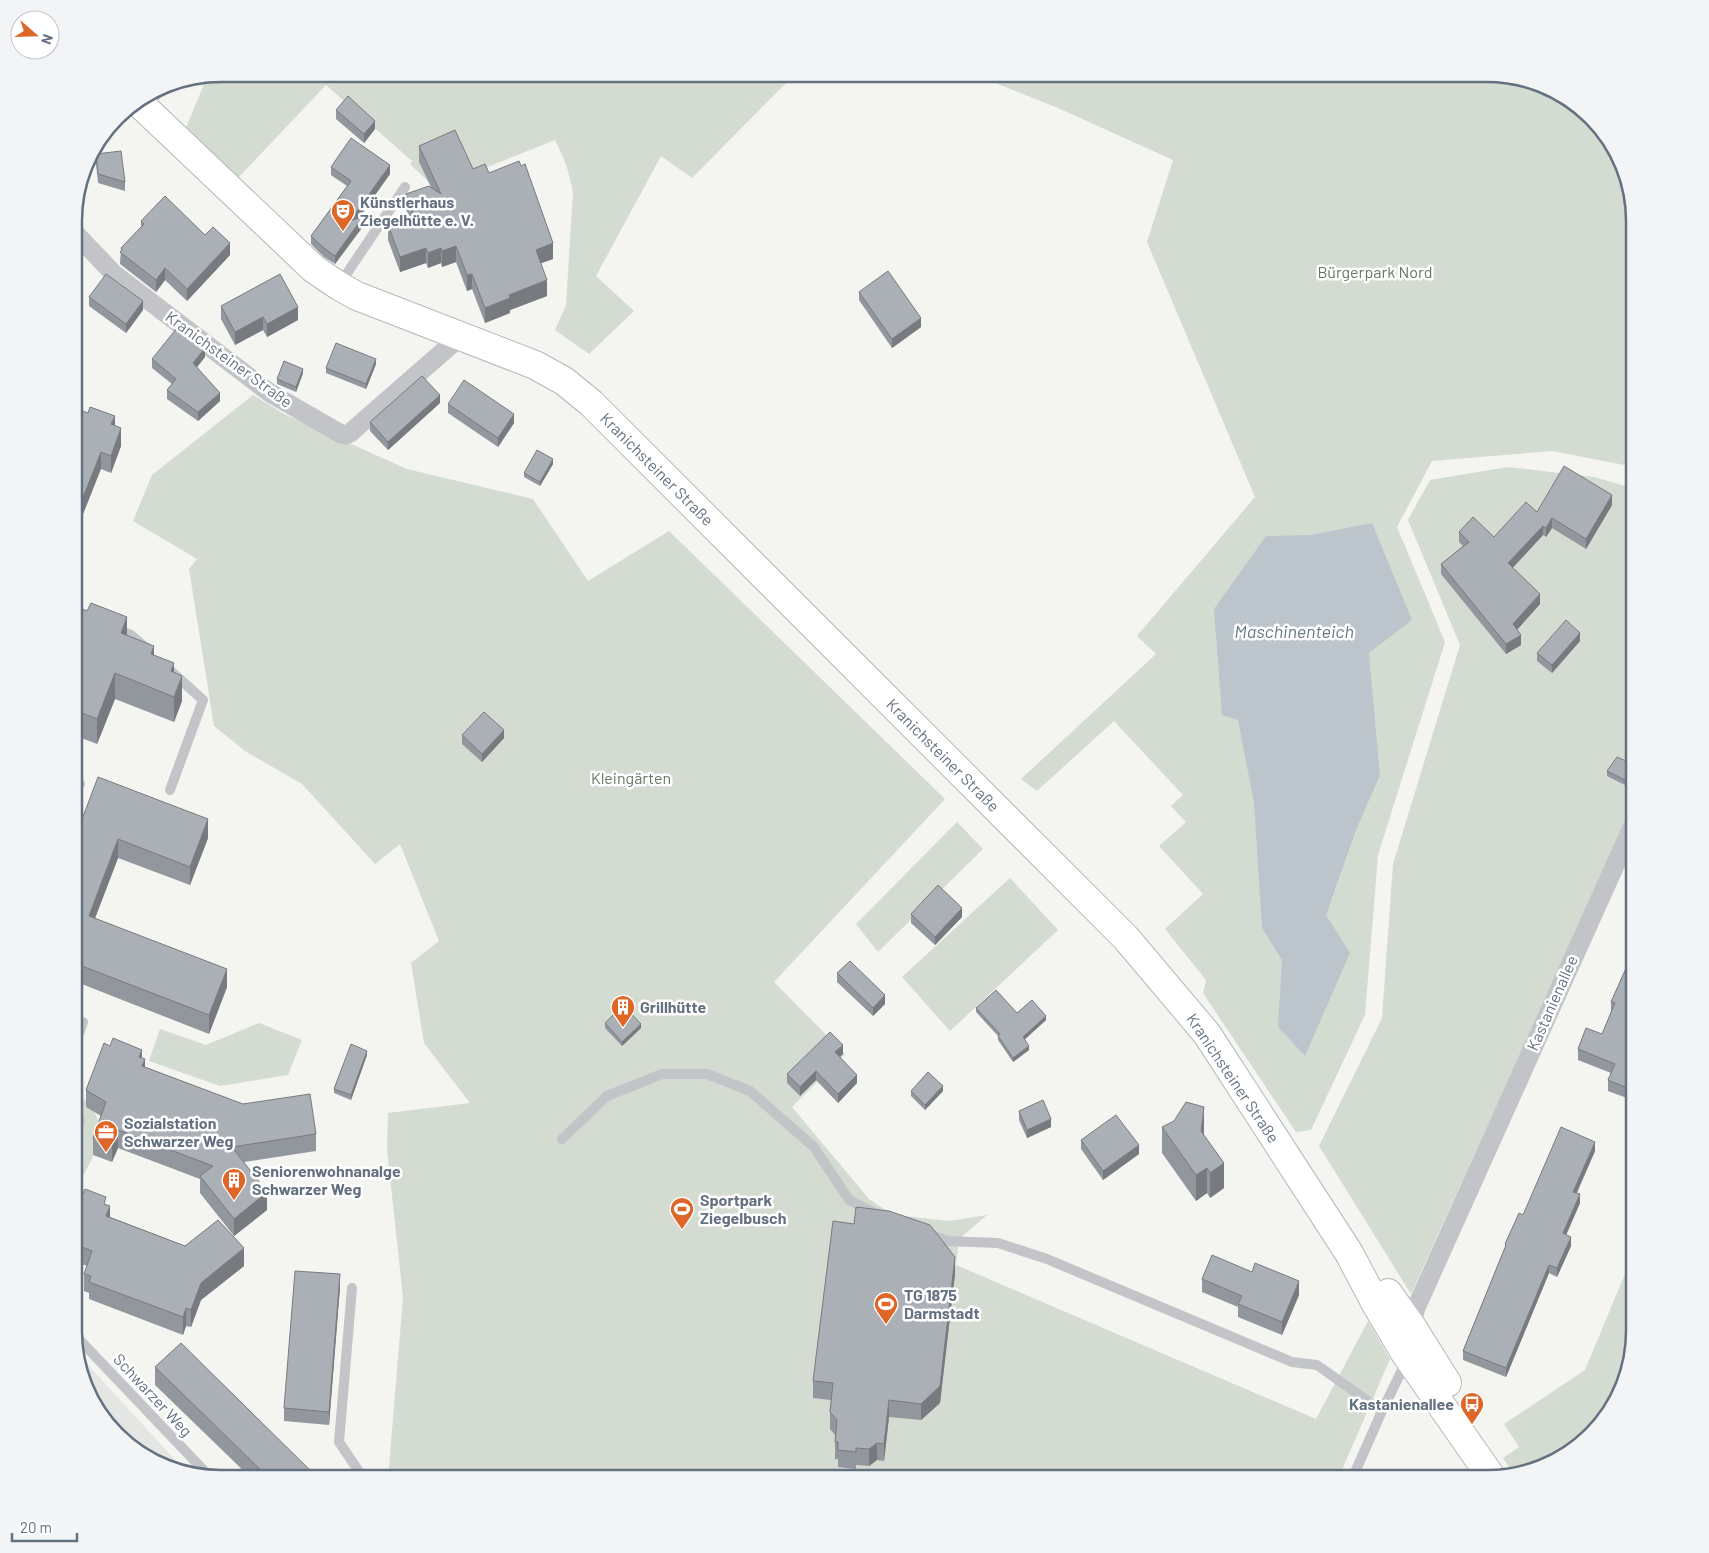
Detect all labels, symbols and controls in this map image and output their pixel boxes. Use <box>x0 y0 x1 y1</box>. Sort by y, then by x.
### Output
north arrow <box>10 10 60 60</box>
text: N <box>38 32 57 47</box>
place label: Künstlerhaus Ziegelhütte e. V. <box>360 192 474 229</box>
theatre icon: Künstlerhaus Ziegelhütte e. V. <box>330 198 356 232</box>
park label: Bürgerpark Nord <box>1317 262 1433 281</box>
street label: Kranichsteiner Straße <box>162 306 296 411</box>
street label: Kranichsteiner Straße <box>597 408 718 529</box>
water label: Maschinenteich <box>1234 620 1354 642</box>
street label: Kranichsteiner Straße <box>883 694 1004 815</box>
park label: Kleingärten <box>591 768 671 787</box>
street label: Kastanienallee <box>1522 952 1581 1053</box>
building icon: Grillhütte <box>610 994 636 1028</box>
place label: Grillhütte <box>640 997 706 1016</box>
street label: Kranichsteiner Straße <box>1183 1009 1284 1146</box>
place label: Sozialstation Schwarzer Weg <box>124 1113 233 1150</box>
office icon: Sozialstation Schwarzer Weg <box>93 1119 119 1153</box>
place label: Seniorenwohnanalge Schwarzer Weg <box>252 1161 401 1198</box>
building icon: Seniorenwohnanalge Schwarzer Weg <box>221 1167 247 1201</box>
place label: Sportpark Ziegelbusch <box>700 1190 786 1227</box>
sports icon: Sportpark Ziegelbusch <box>669 1196 695 1230</box>
place label: TG 1875 Darmstadt <box>904 1285 979 1322</box>
sports icon: TG 1875 Darmstadt <box>873 1291 899 1325</box>
street label: Schwarzer Weg <box>110 1349 197 1440</box>
bus stop icon: Kastanienallee <box>1459 1391 1485 1425</box>
place label: Kastanienallee <box>1349 1394 1454 1413</box>
scale bar <box>12 1510 78 1542</box>
text: 20 m <box>20 1518 52 1536</box>

